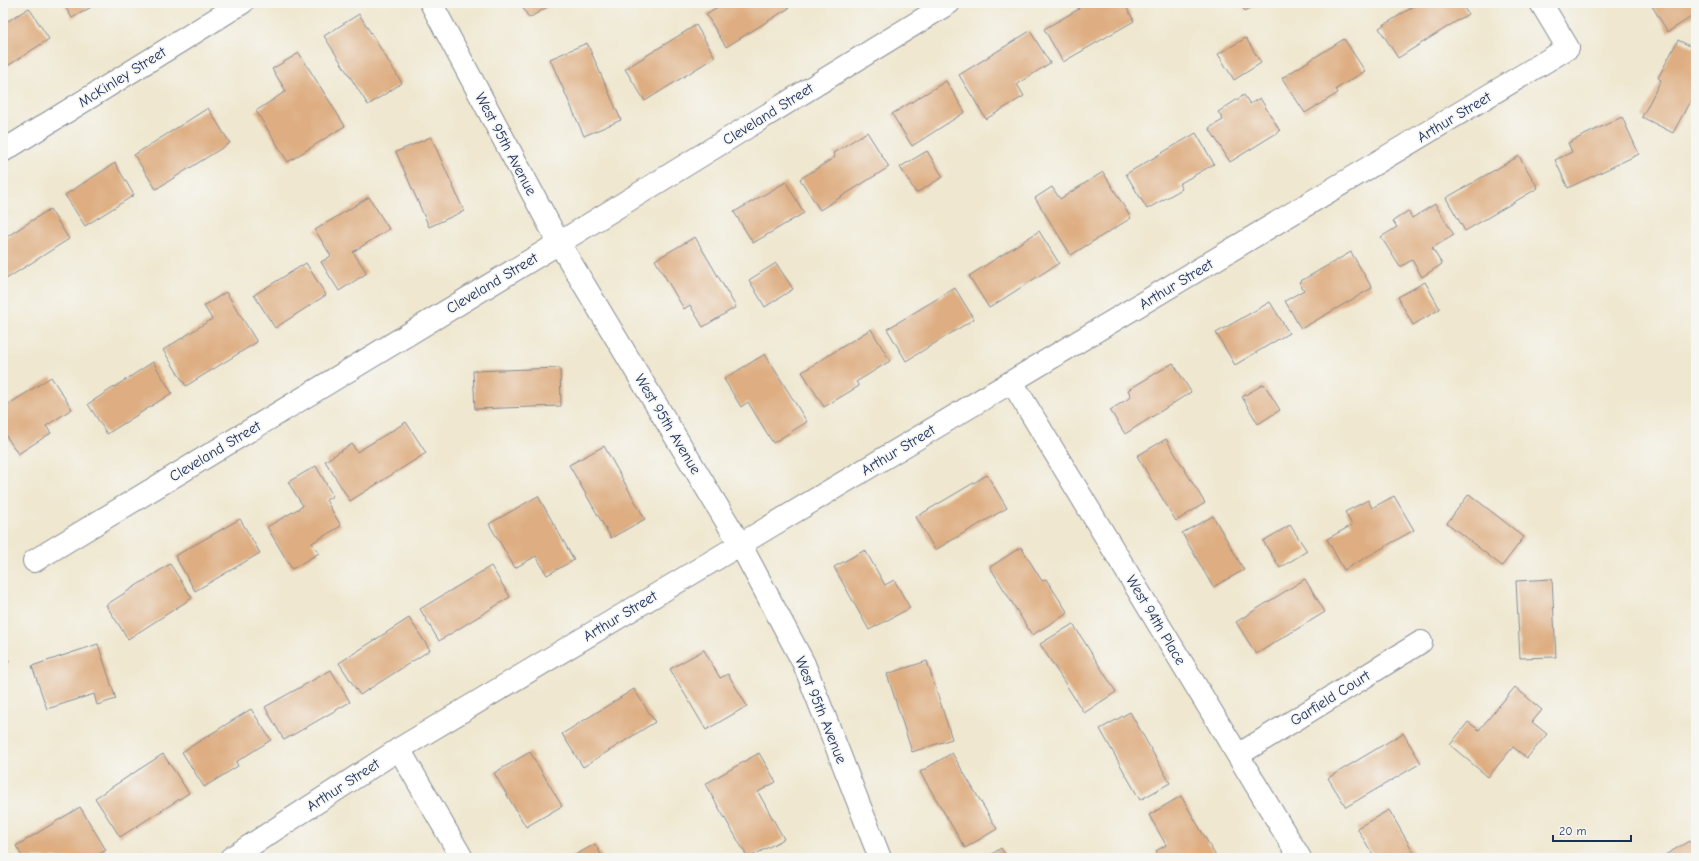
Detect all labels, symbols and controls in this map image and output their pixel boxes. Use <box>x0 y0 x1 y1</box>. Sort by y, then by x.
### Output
street label: McKinley Street <box>75 43 170 111</box>
street label: Cleveland Street <box>719 79 817 149</box>
street label: Arthur Street <box>1414 87 1495 146</box>
street label: West 95th Avenue <box>471 89 541 199</box>
street label: Cleveland Street <box>443 248 542 317</box>
street label: Arthur Street <box>1136 254 1217 313</box>
street label: West 95th Avenue <box>631 370 705 478</box>
street label: Cleveland Street <box>166 416 265 485</box>
street label: Arthur Street <box>858 420 939 479</box>
street label: West 94th Place <box>1122 572 1190 669</box>
street label: Arthur Street <box>580 586 661 645</box>
street label: West 95th Avenue <box>791 654 851 767</box>
street label: Garfield Court <box>1287 666 1374 730</box>
street label: Arthur Street <box>303 754 383 815</box>
scale bar <box>1553 817 1631 843</box>
text: 20 m <box>1559 824 1587 838</box>

